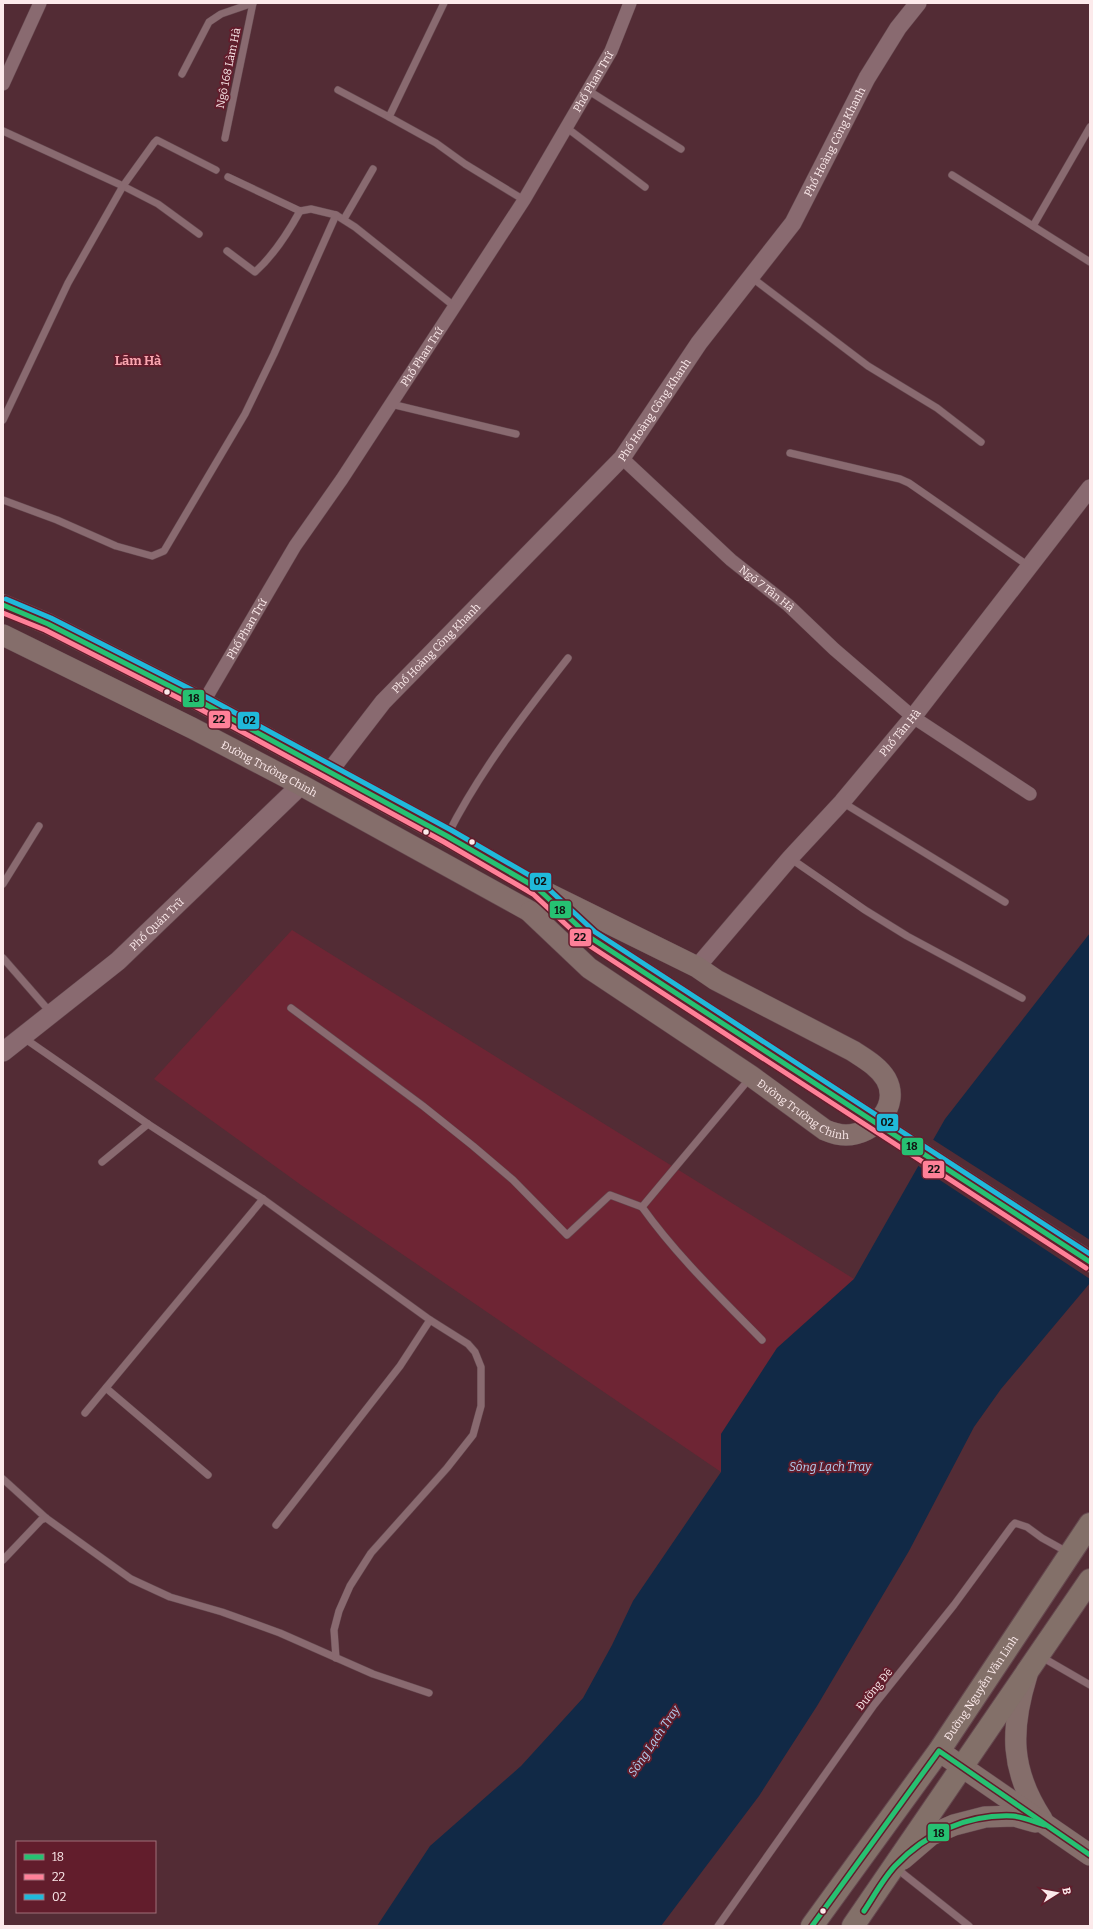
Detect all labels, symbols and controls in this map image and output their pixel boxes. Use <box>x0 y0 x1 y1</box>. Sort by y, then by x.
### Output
street label: Ngô 168 Làm Hà <box>214 27 243 110</box>
street label: Phố Phan Trứ <box>571 49 616 115</box>
street label: Phố Hoàng Công Khanh <box>802 85 868 199</box>
street label: Phố Phan Trứ <box>398 325 446 389</box>
district label: Lãm Hà <box>115 353 162 368</box>
street label: Phố Hoàng Công Khanh <box>616 356 694 464</box>
street label: Ngõ 7 Tân Hà <box>736 563 797 614</box>
street label: Phố Phan Trứ <box>224 596 270 662</box>
street label: Phố Hoàng Công Khanh <box>389 600 483 696</box>
unlabelled marker <box>162 687 172 697</box>
line badge: 18 <box>182 689 205 708</box>
text: 18 <box>188 692 200 705</box>
street label: Phố Tân Hà <box>877 707 924 759</box>
line badge: 22 <box>208 710 231 729</box>
line badge: 02 <box>237 711 260 730</box>
text: 22 <box>213 713 225 726</box>
text: 02 <box>242 714 256 727</box>
street label: Đường Trường Chinh <box>219 738 320 800</box>
unlabelled marker <box>421 827 431 837</box>
unlabelled marker <box>467 837 477 847</box>
line badge: 02 <box>529 872 552 891</box>
text: 02 <box>533 875 547 888</box>
street label: Phố Quán Trữ <box>127 895 187 953</box>
line badge: 18 <box>549 900 572 919</box>
text: 18 <box>554 904 566 917</box>
line badge: 22 <box>569 928 592 947</box>
text: 22 <box>574 931 586 944</box>
street label: Đường Trường Chinh <box>755 1077 849 1142</box>
line badge: 02 <box>876 1113 899 1132</box>
text: 02 <box>880 1116 894 1129</box>
line badge: 18 <box>901 1137 924 1156</box>
text: 18 <box>906 1140 918 1153</box>
line badge: 22 <box>922 1160 945 1179</box>
text: 22 <box>928 1163 940 1176</box>
water label: Sông Lạch Tray <box>789 1460 872 1474</box>
street label: Đường Nguyễn Văn Linh <box>942 1633 1021 1743</box>
street label: Đường Đê <box>854 1666 895 1713</box>
water label: Sông Lạch Tray <box>625 1702 683 1779</box>
line badge: 18 <box>927 1823 950 1842</box>
text: 18 <box>933 1827 945 1840</box>
legend <box>16 1841 156 1913</box>
text: 18 <box>52 1850 64 1864</box>
text: 22 <box>52 1870 65 1884</box>
north arrow <box>1037 1873 1077 1913</box>
text: B <box>1059 1886 1073 1896</box>
text: 02 <box>52 1890 66 1904</box>
unlabelled marker <box>818 1906 828 1916</box>

